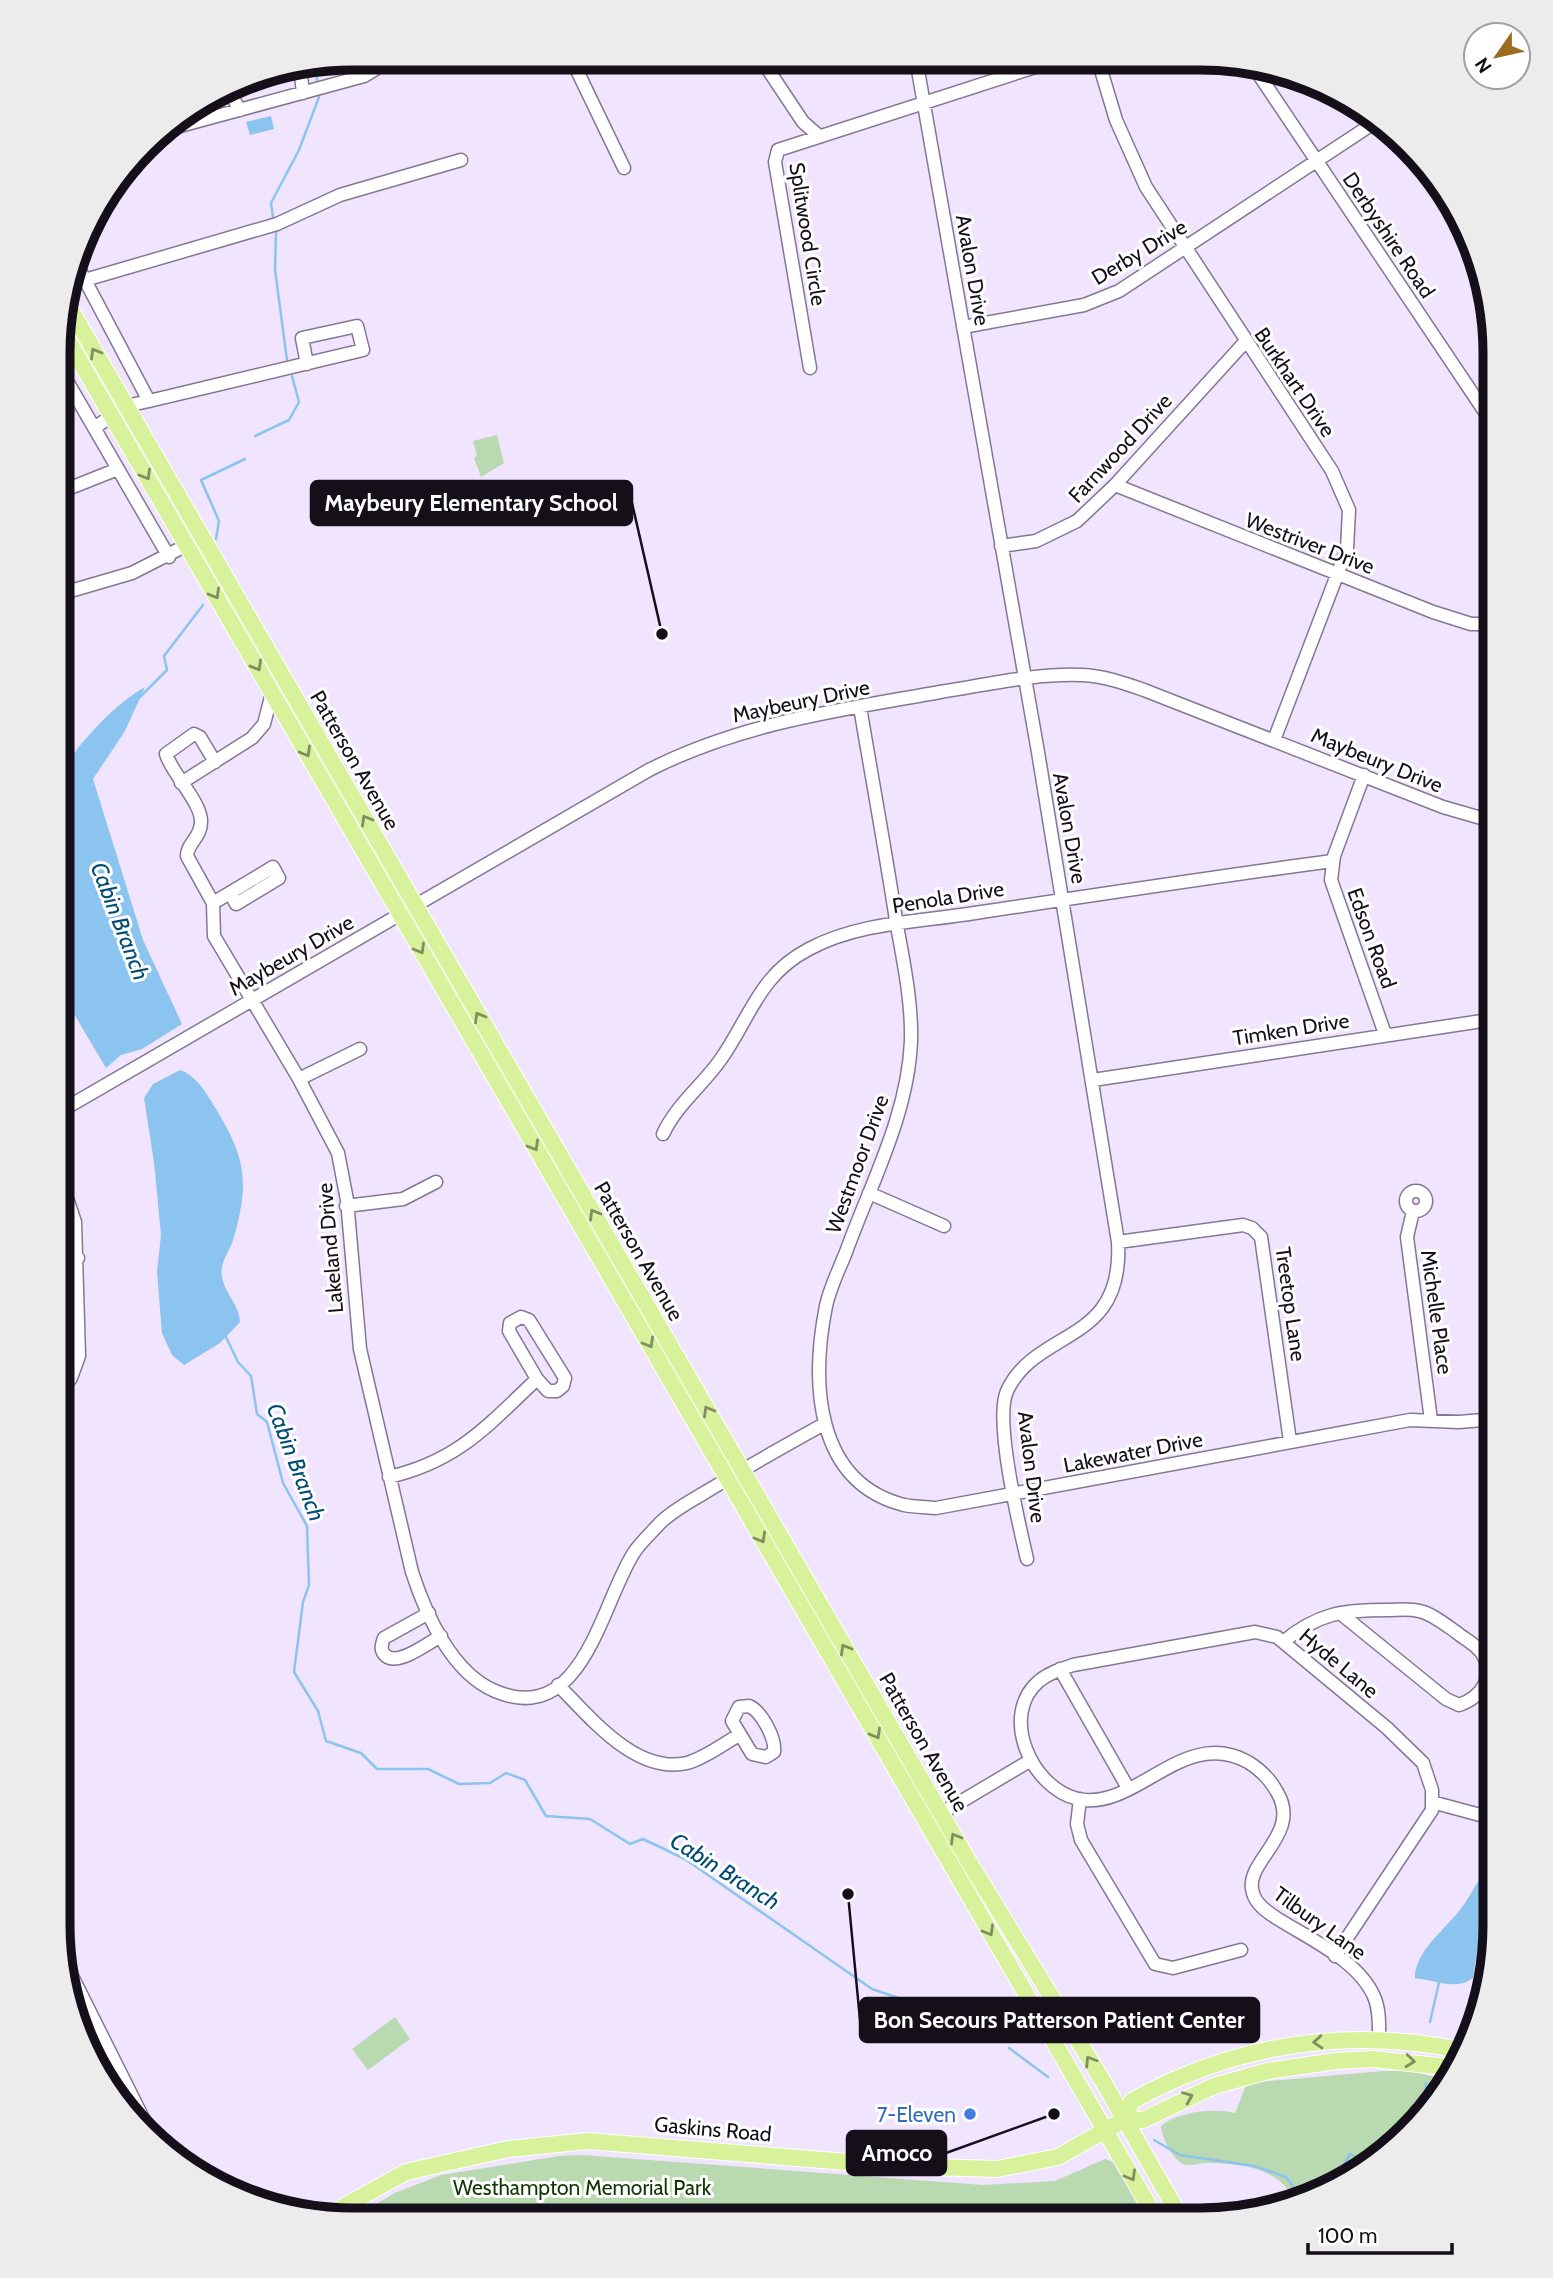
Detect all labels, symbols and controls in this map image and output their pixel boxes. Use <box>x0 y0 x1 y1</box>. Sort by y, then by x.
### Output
north arrow <box>1462 21 1532 91</box>
text: N <box>1470 53 1497 77</box>
street label: Splitwood Circle <box>784 161 832 308</box>
street label: Derbyshire Road <box>1338 167 1440 303</box>
street label: Avalon Drive <box>951 212 995 328</box>
street label: Derby Drive <box>1087 214 1191 290</box>
street label: Burkhart Drive <box>1249 323 1341 442</box>
one-way arrow <box>91 347 104 360</box>
street label: Farnwood Drive <box>1063 388 1177 508</box>
one-way arrow <box>138 467 151 480</box>
callout: Maybeury Elementary School <box>311 481 632 525</box>
text: Maybeury Elementary School <box>324 489 618 517</box>
street label: Westriver Drive <box>1242 507 1378 579</box>
one-way arrow <box>207 586 220 599</box>
one-way arrow <box>249 659 262 672</box>
street label: Maybeury Drive <box>730 674 872 728</box>
street label: Patterson Avenue <box>305 686 405 834</box>
street label: Maybeury Drive <box>1308 722 1447 798</box>
one-way arrow <box>298 745 311 758</box>
street label: Avalon Drive <box>1048 770 1092 886</box>
one-way arrow <box>361 815 374 828</box>
water label: Cabin Branch <box>85 858 155 984</box>
street label: Penola Drive <box>890 876 1006 918</box>
street label: Edson Road <box>1342 884 1402 992</box>
street label: Maybeury Drive <box>224 909 358 1001</box>
one-way arrow <box>412 942 425 955</box>
street label: Timken Drive <box>1231 1007 1351 1051</box>
one-way arrow <box>475 1012 488 1025</box>
street label: Westmoor Drive <box>820 1091 894 1237</box>
one-way arrow <box>526 1139 539 1151</box>
street label: Patterson Avenue <box>589 1177 689 1325</box>
street label: Lakeland Drive <box>312 1182 348 1314</box>
one-way arrow <box>589 1209 602 1222</box>
street label: Treetop Lane <box>1271 1245 1311 1363</box>
street label: Michelle Place <box>1416 1248 1458 1376</box>
one-way arrow <box>640 1335 653 1348</box>
water label: Cabin Branch <box>261 1399 331 1525</box>
one-way arrow <box>703 1406 716 1419</box>
street label: Avalon Drive <box>1013 1410 1051 1525</box>
street label: Lakewater Drive <box>1061 1426 1205 1478</box>
one-way arrow <box>753 1530 766 1543</box>
street label: Hyde Lane <box>1294 1623 1384 1703</box>
one-way arrow <box>841 1643 854 1656</box>
street label: Patterson Avenue <box>874 1668 974 1816</box>
one-way arrow <box>867 1727 880 1740</box>
water label: Cabin Branch <box>665 1826 785 1916</box>
one-way arrow <box>950 1832 963 1845</box>
street label: Tilbury Lane <box>1269 1881 1371 1965</box>
one-way arrow <box>981 1924 994 1937</box>
callout: Bon Secours Patterson Patient Center <box>860 1998 1259 2042</box>
text: Bon Secours Patterson Patient Center <box>873 2006 1245 2034</box>
one-way arrow <box>1312 2034 1323 2049</box>
one-way arrow <box>1405 2053 1416 2068</box>
one-way arrow <box>1086 2055 1099 2068</box>
one-way arrow <box>1181 2091 1193 2105</box>
place label: 7-Eleven <box>877 2102 956 2127</box>
marker: 7-Eleven <box>962 2106 978 2122</box>
street label: Gaskins Road <box>653 2111 773 2147</box>
callout: Amoco <box>847 2131 946 2175</box>
text: Amoco <box>862 2139 932 2167</box>
one-way arrow <box>1123 2168 1136 2181</box>
park label: Westhampton Memorial Park <box>453 2175 712 2200</box>
scale bar <box>1308 2212 1452 2256</box>
text: 100 m <box>1318 2223 1377 2248</box>

